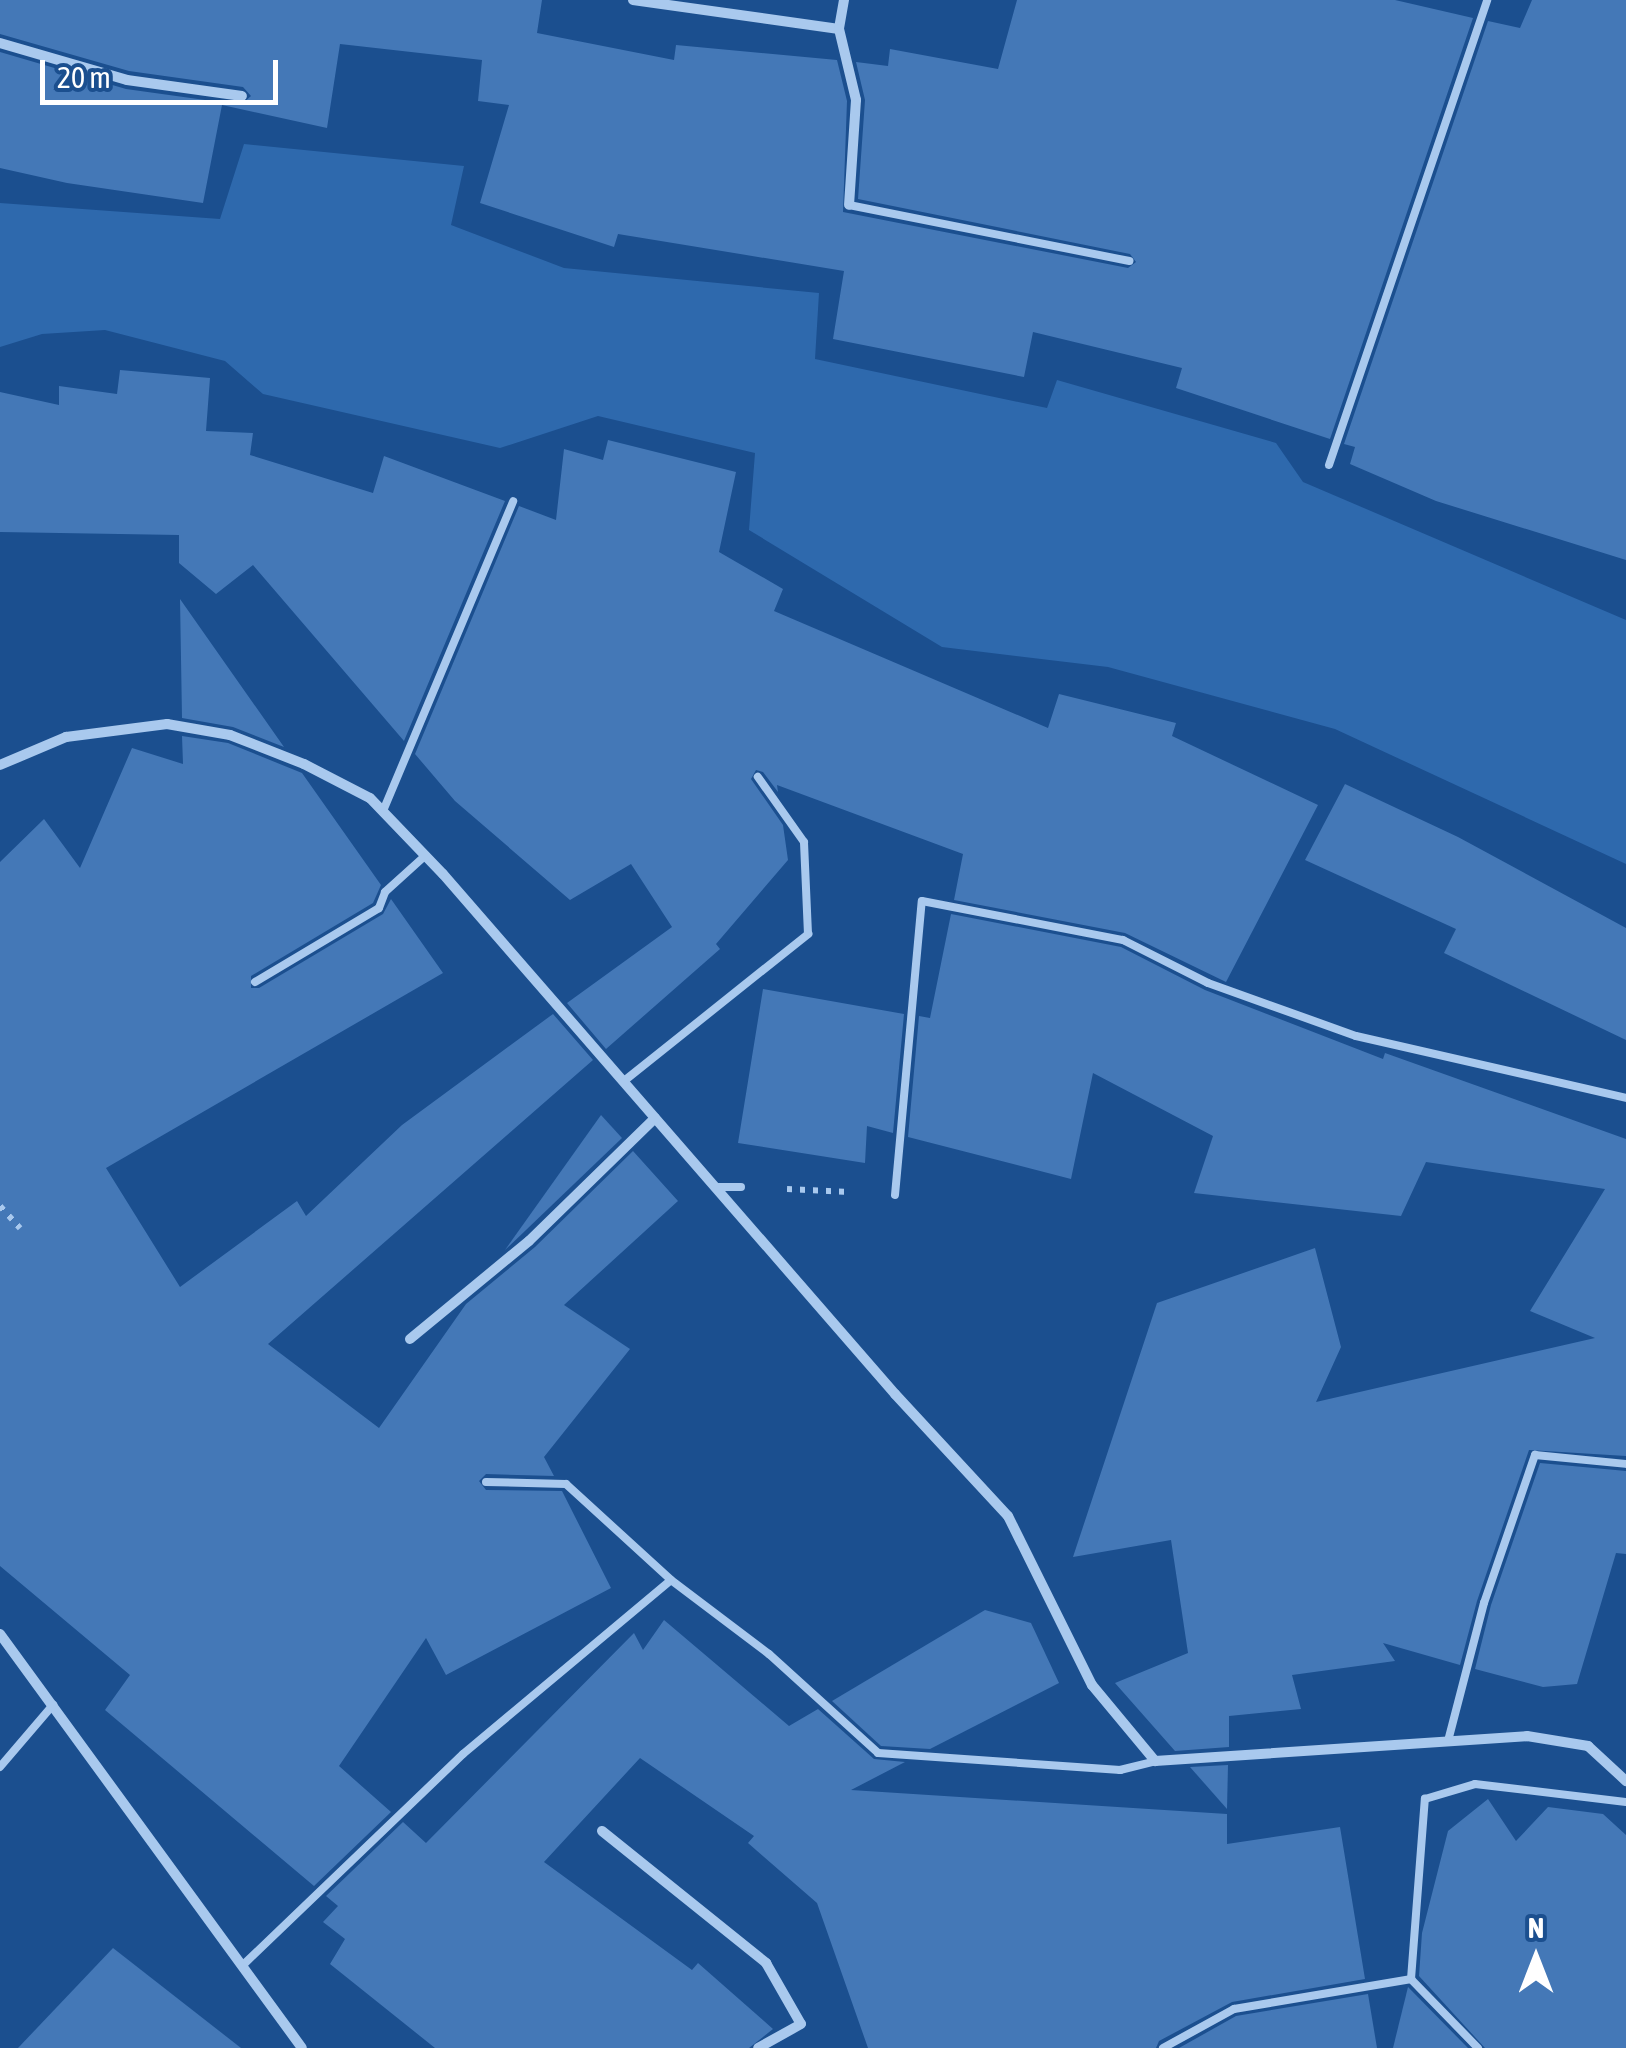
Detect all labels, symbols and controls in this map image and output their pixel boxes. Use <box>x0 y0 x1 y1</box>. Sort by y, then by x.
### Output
scale bar <box>45 40 282 102</box>
text: 20 m <box>57 60 111 94</box>
north arrow <box>1486 1908 1586 2008</box>
text: N <box>1528 1912 1544 1944</box>

